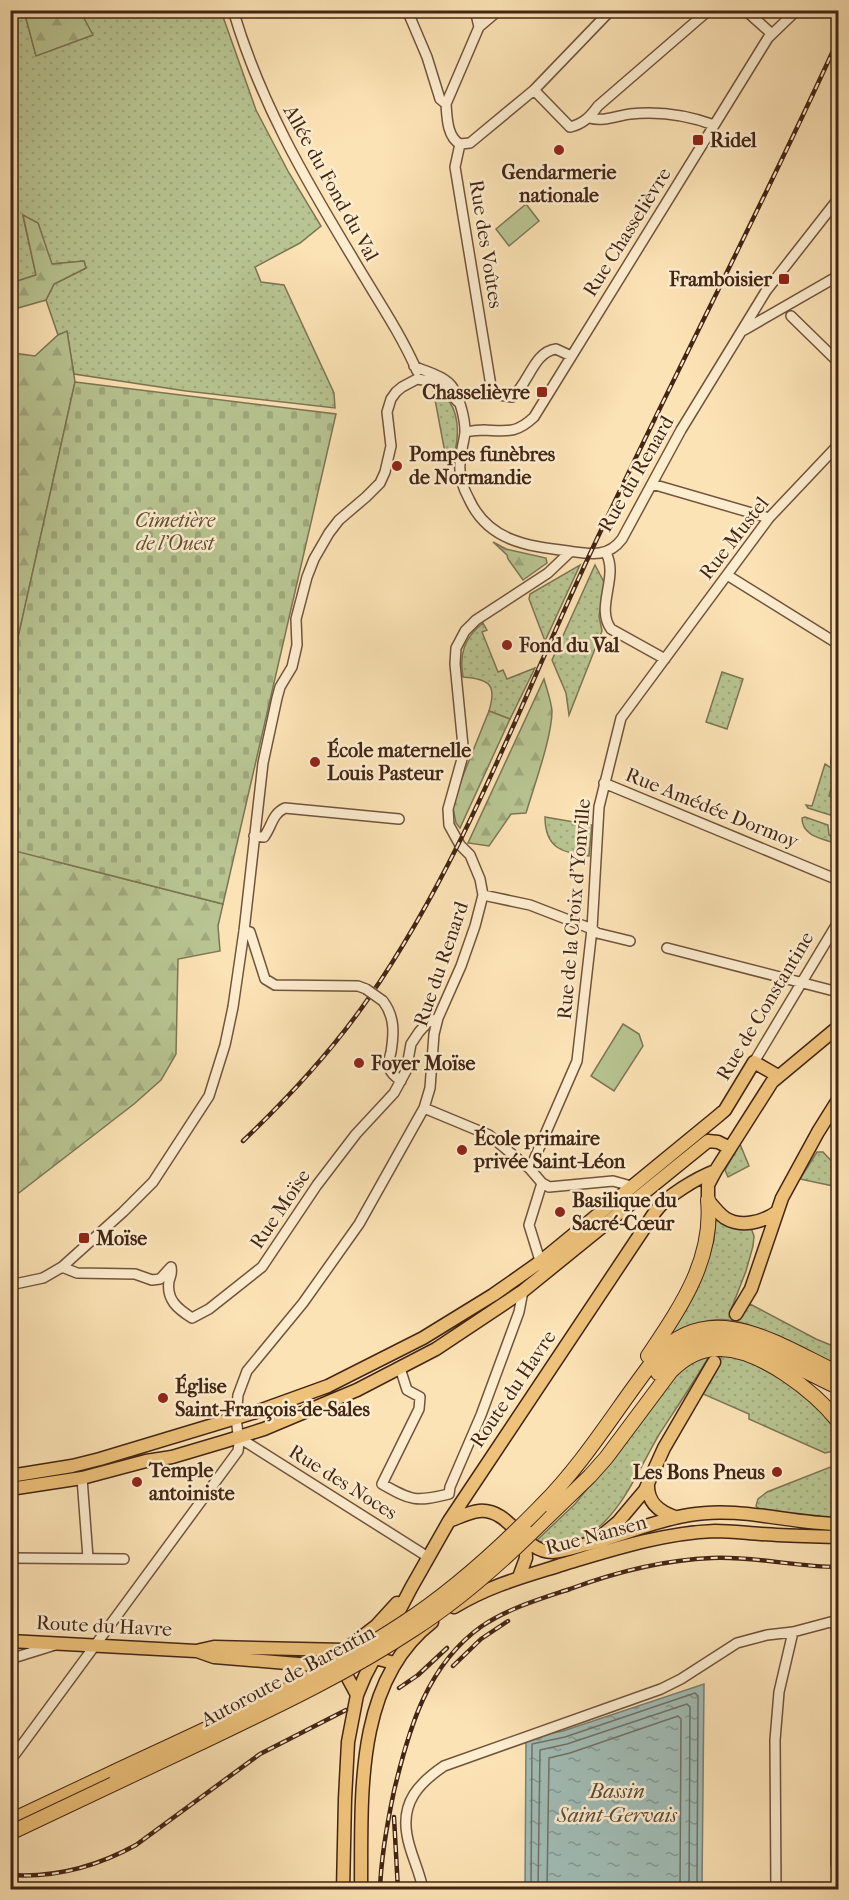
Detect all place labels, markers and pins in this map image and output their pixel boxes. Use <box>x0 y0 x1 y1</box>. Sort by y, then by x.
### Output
place label: Ridel <box>710 129 757 152</box>
marker: Ridel <box>691 133 705 147</box>
marker: Gendarmerie nationale <box>552 143 566 157</box>
place label: Gendarmerie nationale <box>502 161 617 207</box>
place label: Framboisier <box>668 268 772 291</box>
marker: Framboisier <box>777 272 791 286</box>
place label: Chasselièvre <box>422 381 530 404</box>
marker: Chasselièvre <box>535 385 549 399</box>
place label: Pompes funèbres de Normandie <box>409 443 556 489</box>
marker: Pompes funèbres de Normandie <box>390 459 404 473</box>
place label: Fond du Val <box>518 634 620 657</box>
marker: Fond du Val <box>500 638 514 652</box>
place label: École maternelle Louis Pasteur <box>327 737 471 785</box>
marker: École maternelle Louis Pasteur <box>308 755 322 769</box>
place label: Foyer Moïse <box>370 1052 475 1075</box>
marker: Foyer Moïse <box>352 1056 366 1070</box>
place label: École primaire privée Saint-Léon <box>473 1125 626 1173</box>
marker: École primaire privée Saint-Léon <box>455 1143 469 1157</box>
place label: Basilique du Sacré-Cœur <box>572 1189 677 1235</box>
marker: Basilique du Sacré-Cœur <box>553 1205 567 1219</box>
place label: Moïse <box>95 1227 147 1250</box>
marker: Moïse <box>77 1231 91 1245</box>
place label: Église Saint-François-de-Sales <box>175 1373 370 1422</box>
marker: Église Saint-François-de-Sales <box>156 1391 170 1405</box>
place label: Temple antoiniste <box>148 1459 235 1505</box>
place label: Les Bons Pneus <box>633 1461 766 1484</box>
marker: Les Bons Pneus <box>770 1465 784 1479</box>
marker: Temple antoiniste <box>130 1475 144 1489</box>

